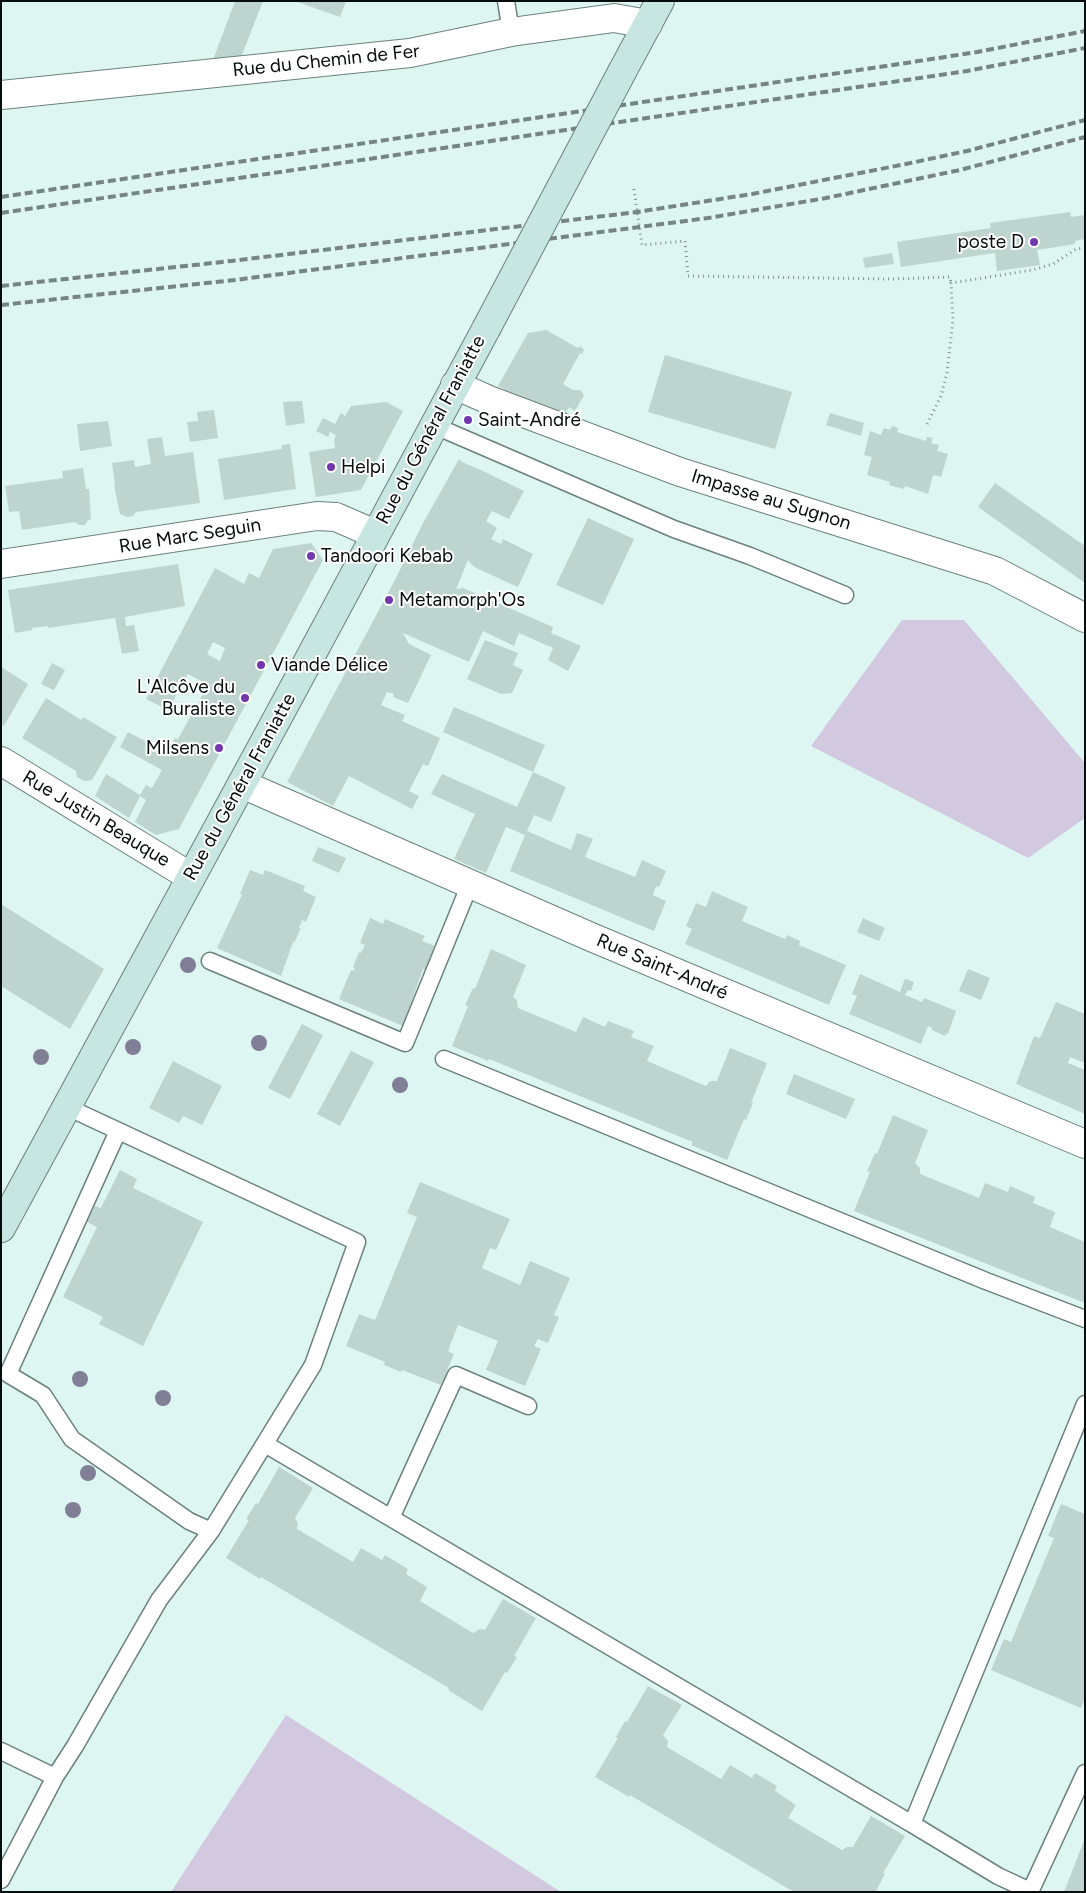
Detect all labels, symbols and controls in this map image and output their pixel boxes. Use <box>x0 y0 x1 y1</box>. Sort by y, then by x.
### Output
street label: Rue du Chemin de Fer <box>231 40 421 82</box>
place label: poste D <box>958 231 1024 253</box>
marker: poste D <box>1028 236 1040 248</box>
street label: Rue du Général Franiatte <box>372 332 490 528</box>
place label: Saint-André <box>478 409 581 431</box>
marker: Saint-André <box>462 414 474 426</box>
place label: Helpi <box>341 456 385 478</box>
marker: Helpi <box>325 461 337 473</box>
street label: Impasse au Sugnon <box>688 465 854 535</box>
street label: Rue Marc Seguin <box>117 514 263 558</box>
place label: Tandoori Kebab <box>321 545 453 567</box>
marker: Tandoori Kebab <box>305 550 317 562</box>
place label: Metamorph'Os <box>399 589 525 611</box>
marker: Metamorph'Os <box>383 594 395 606</box>
place label: Viande Délice <box>271 654 388 676</box>
marker: Viande Délice <box>255 659 267 671</box>
place label: L'Alcôve du Buraliste <box>137 676 235 720</box>
street label: Rue du Général Franiatte <box>179 689 301 885</box>
marker: L'Alcôve du Buraliste <box>239 692 251 704</box>
place label: Milsens <box>146 737 209 759</box>
marker: Milsens <box>213 742 225 754</box>
street label: Rue Justin Beauque <box>18 766 174 872</box>
street label: Rue Saint-André <box>593 929 731 1005</box>

